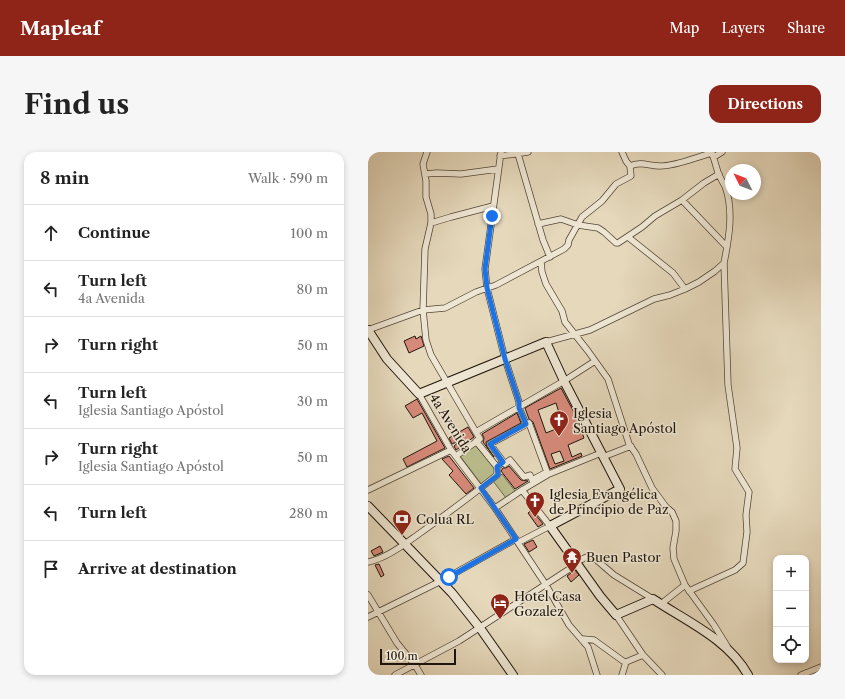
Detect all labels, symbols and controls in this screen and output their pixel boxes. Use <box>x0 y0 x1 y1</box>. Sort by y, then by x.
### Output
text: Mapleaf <box>20 17 101 40</box>
text: Map <box>669 19 699 37</box>
text: Layers <box>721 19 765 37</box>
text: Share <box>787 19 825 37</box>
button: Directions <box>709 85 821 123</box>
text: Find us <box>24 87 129 121</box>
north arrow <box>725 164 761 200</box>
text: 8 min <box>40 168 89 188</box>
text: Walk · 590 m <box>248 170 328 186</box>
route end <box>483 207 501 225</box>
icon: ahead <box>40 222 62 244</box>
text: Continue <box>78 223 150 242</box>
text: 100 m <box>290 225 328 241</box>
text: Turn left <box>78 271 147 290</box>
icon: left <box>40 278 62 300</box>
text: 80 m <box>296 281 328 297</box>
text: 4a Avenida <box>78 290 145 306</box>
icon: right <box>40 334 62 356</box>
text: Turn right <box>78 335 158 354</box>
text: 50 m <box>297 337 328 353</box>
text: Turn left <box>78 383 147 402</box>
icon: left <box>40 390 62 412</box>
street label: 4a Avenida <box>427 390 476 456</box>
text: 30 m <box>297 393 328 409</box>
text: Iglesia Santiago Apóstol <box>78 402 224 418</box>
place label: Iglesia Santiago Apóstol <box>573 405 677 436</box>
church icon: Iglesia Santiago Apóstol <box>548 409 570 437</box>
text: Turn right <box>78 439 158 458</box>
icon: right <box>40 446 62 468</box>
text: 50 m <box>297 449 328 465</box>
text: Iglesia Santiago Apóstol <box>78 458 224 474</box>
place label: Iglesia Evangélica de Principio de Paz <box>549 486 669 517</box>
church icon: Iglesia Evangélica de Principio de Paz <box>524 490 546 518</box>
icon: left <box>40 502 62 524</box>
text: Turn left <box>78 503 147 522</box>
text: 280 m <box>289 505 328 521</box>
bank icon: Colua RL <box>391 508 413 536</box>
place label: Colua RL <box>416 511 475 527</box>
temple icon: Buen Pastor <box>561 546 583 574</box>
place label: Buen Pastor <box>586 549 661 565</box>
map controls <box>773 555 809 663</box>
button: + <box>773 555 809 591</box>
icon: arrive <box>40 558 62 580</box>
text: Arrive at destination <box>78 559 237 578</box>
route start <box>440 568 458 586</box>
place label: Hotel Casa Gozalez <box>514 588 582 619</box>
button: − <box>773 591 809 627</box>
hotel icon: Hotel Casa Gozalez <box>489 592 511 620</box>
button: locate <box>773 627 809 663</box>
scale bar <box>380 647 456 666</box>
text: 100 m <box>386 649 418 663</box>

